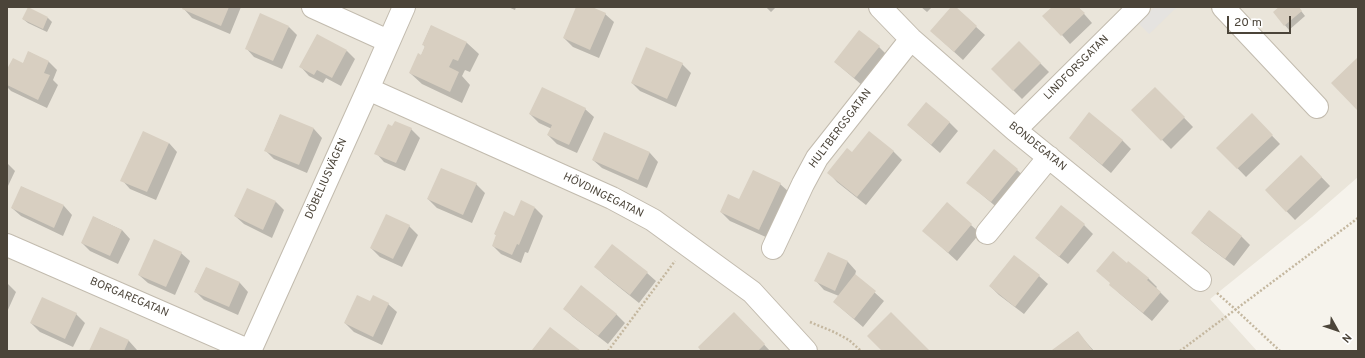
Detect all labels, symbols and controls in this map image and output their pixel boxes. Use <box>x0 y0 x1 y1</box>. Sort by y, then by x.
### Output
scale bar <box>1229 8 1293 34</box>
text: 20 m <box>1234 15 1262 31</box>
street label: LINDFORSGATAN <box>1042 33 1112 103</box>
street label: HULTBERGSGATAN <box>807 87 875 171</box>
street label: BONDEGATAN <box>1006 120 1068 174</box>
street label: DÖBELIUSVÄGEN <box>303 136 351 222</box>
street label: HÖVDINGEGATAN <box>561 171 645 221</box>
street label: BORGAREGATAN <box>88 275 170 321</box>
north arrow <box>1317 310 1357 350</box>
text: N <box>1338 330 1354 345</box>

